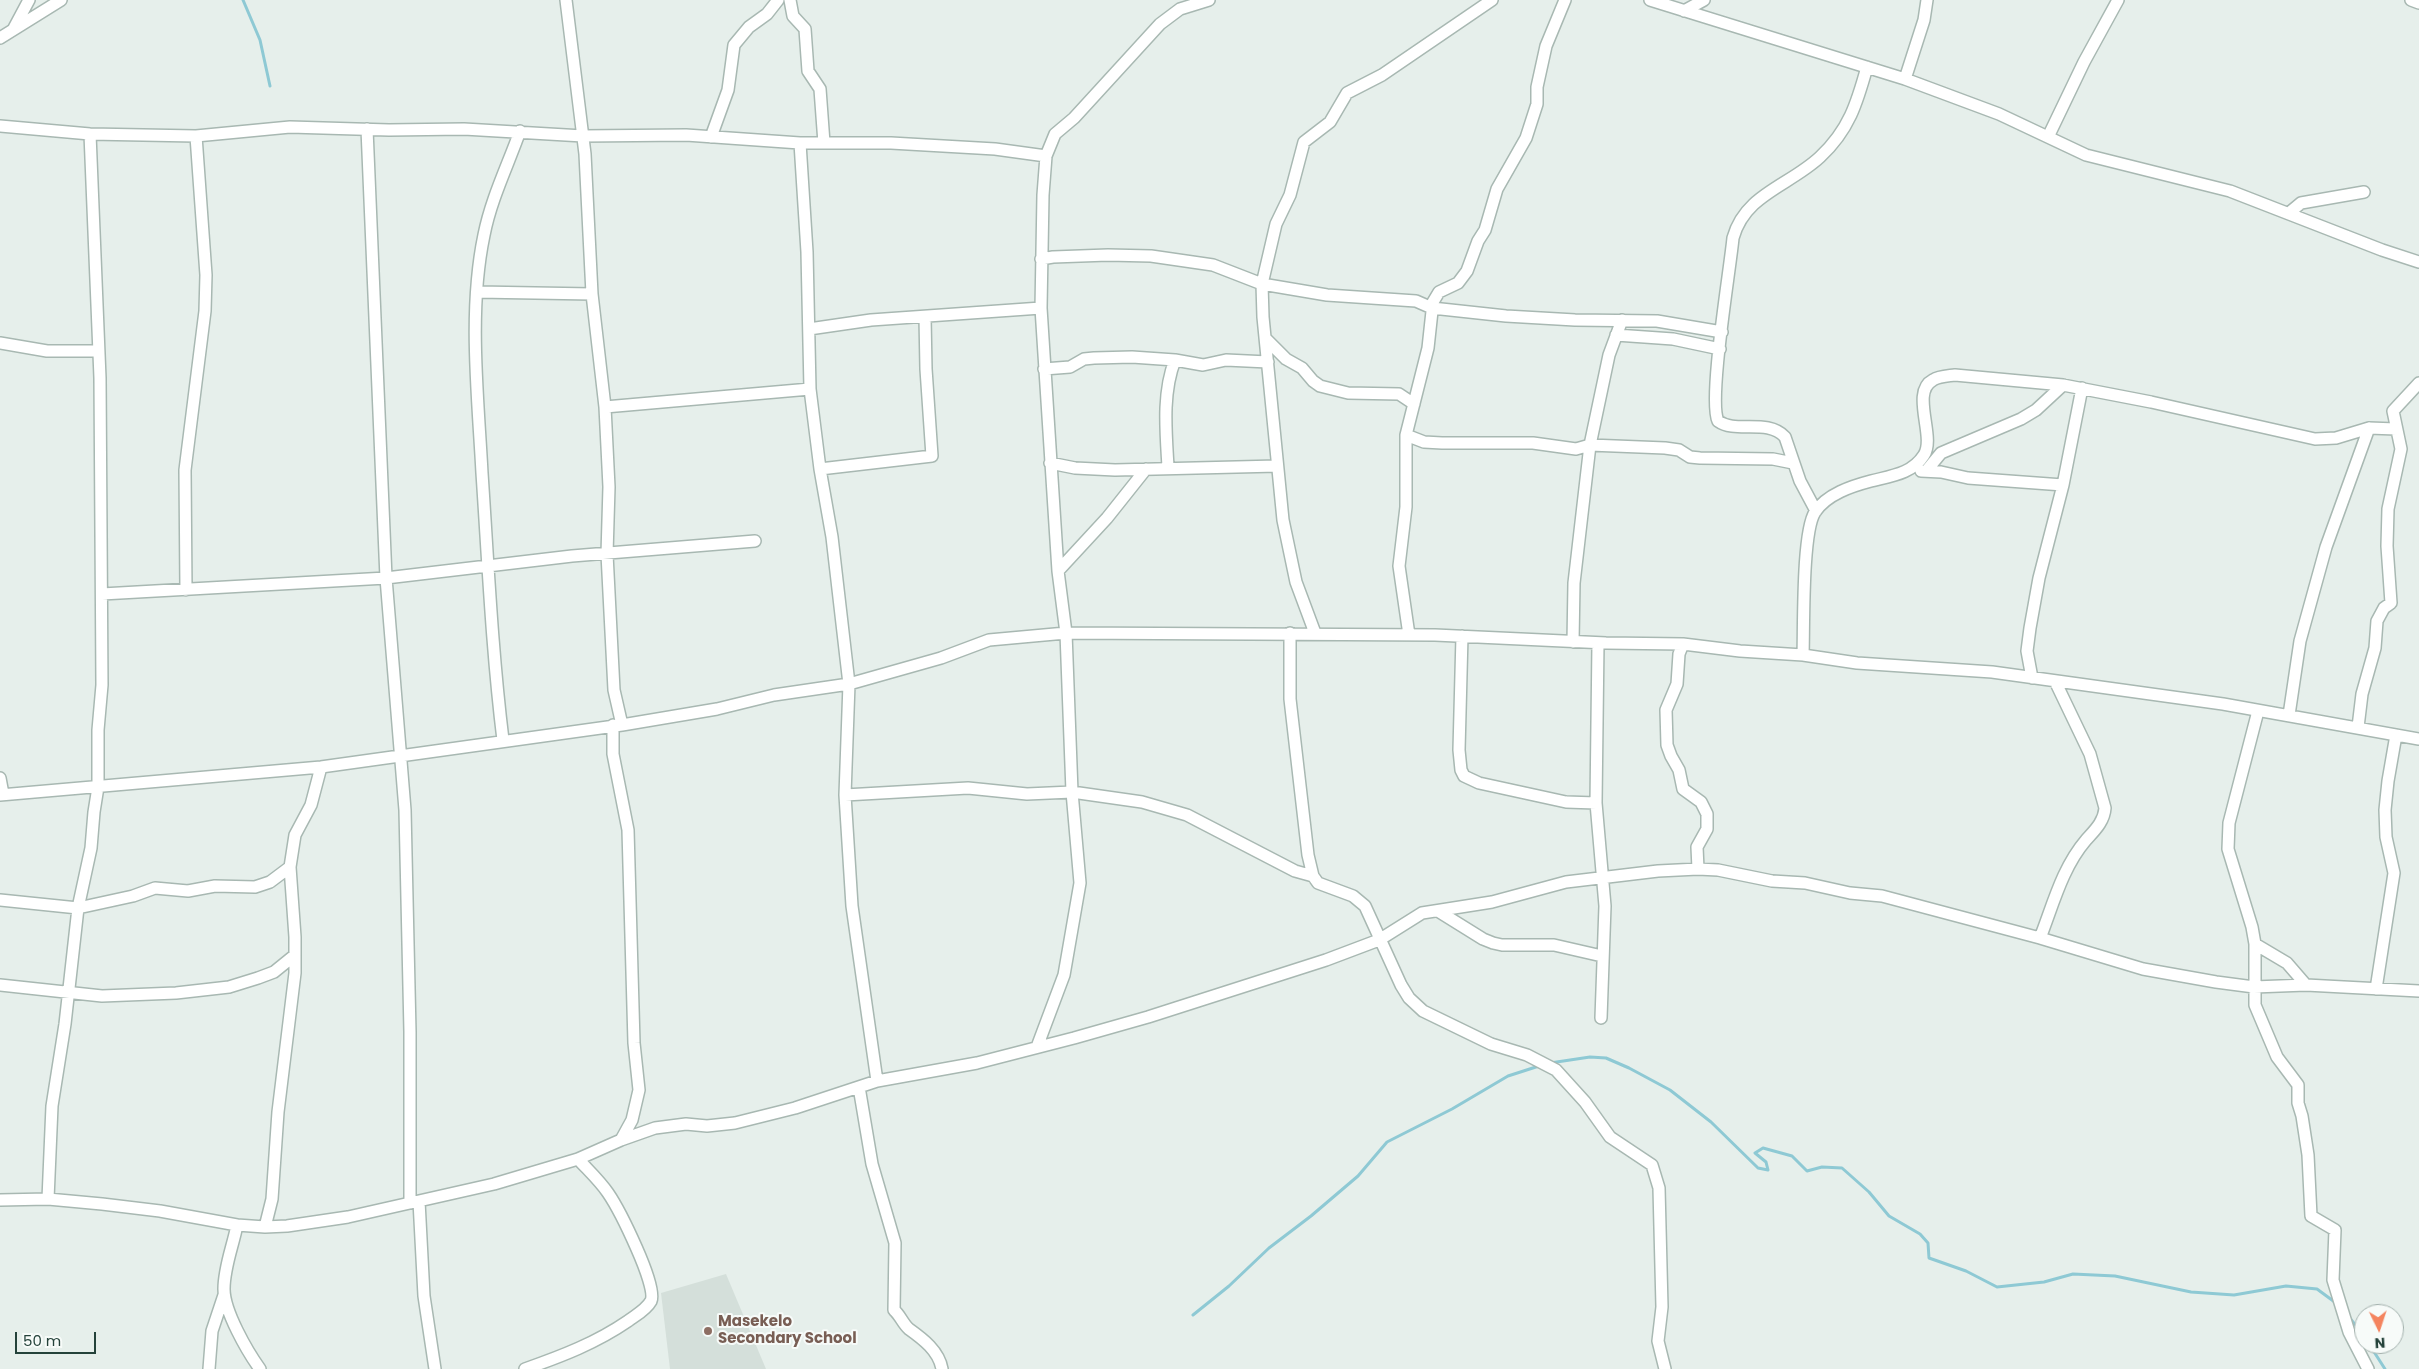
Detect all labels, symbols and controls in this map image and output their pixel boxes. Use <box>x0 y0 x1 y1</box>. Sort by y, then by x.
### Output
north arrow <box>2354 1304 2404 1354</box>
place label: Masekelo Secondary School <box>718 1313 857 1348</box>
scale bar <box>18 1322 99 1354</box>
marker: Masekelo Secondary School <box>702 1325 714 1337</box>
text: 50 m <box>23 1330 61 1351</box>
text: N <box>2374 1333 2386 1353</box>

